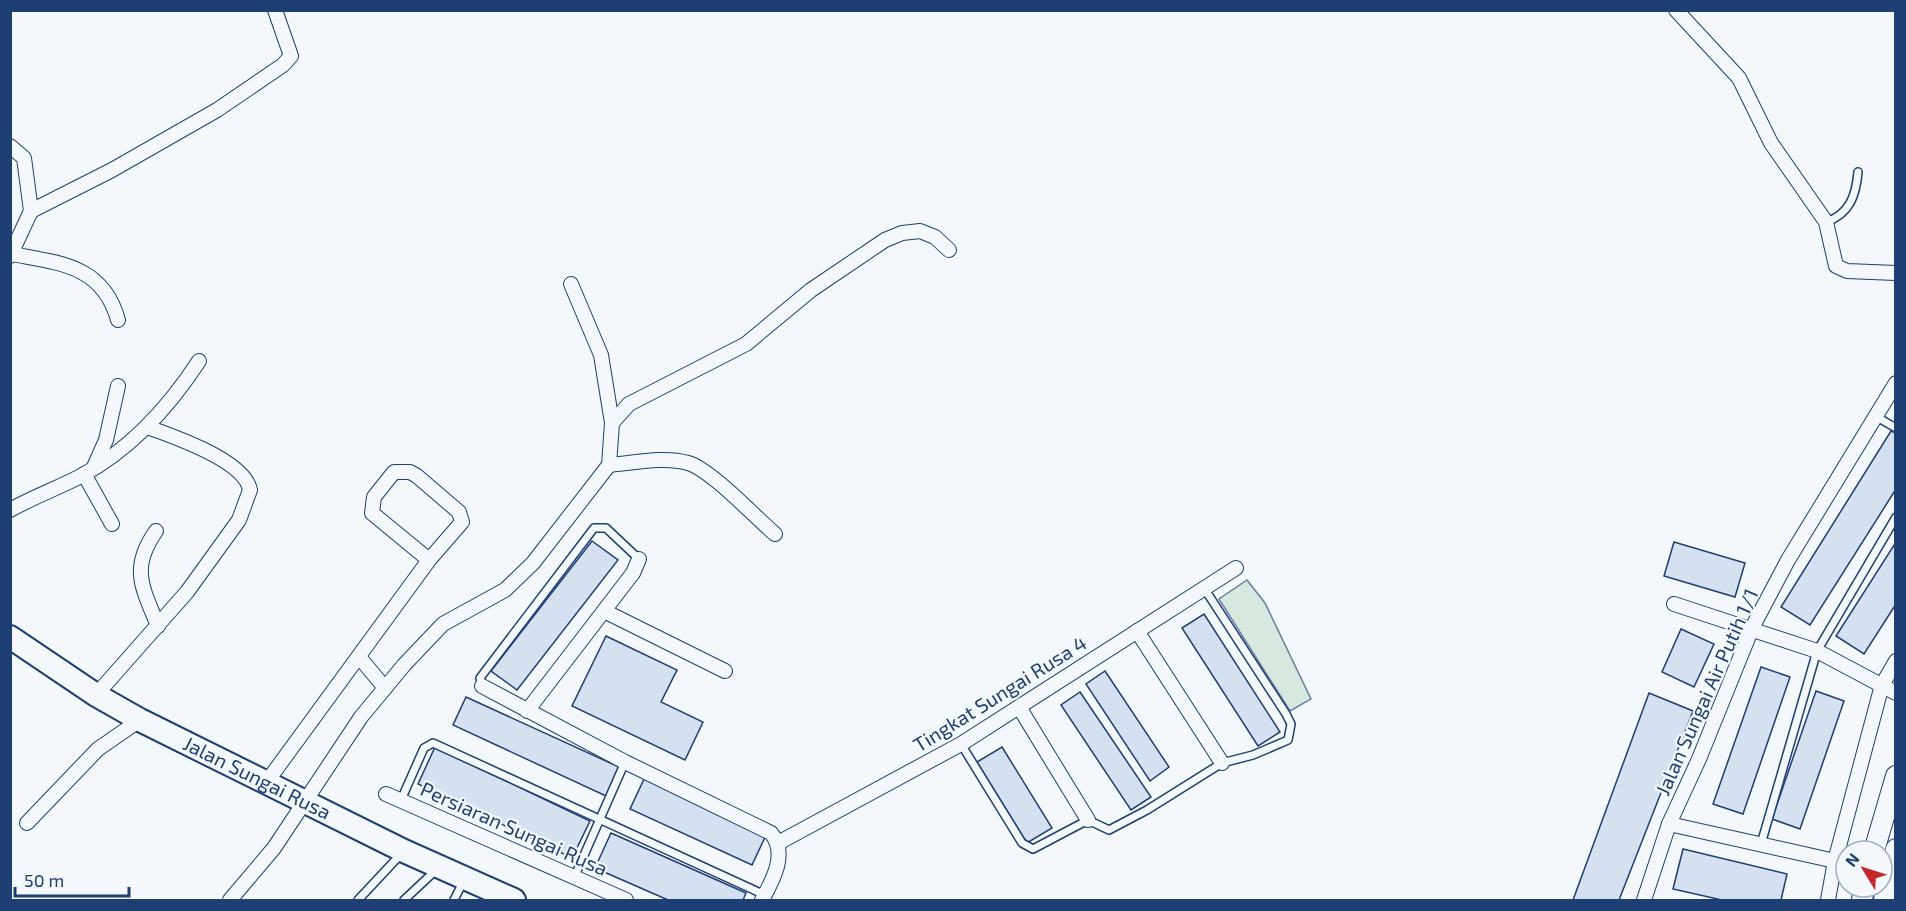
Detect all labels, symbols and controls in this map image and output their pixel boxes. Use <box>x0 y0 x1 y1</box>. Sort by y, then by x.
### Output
street label: Jalan Sungai Air Putih 1/1 <box>1650 585 1763 799</box>
street label: Tingkat Sungai Rusa 4 <box>908 630 1091 756</box>
street label: Jalan Sungai Rusa <box>180 731 335 824</box>
street label: Persiaran Sungai Rusa <box>417 776 612 880</box>
north arrow <box>1834 839 1894 899</box>
text: N <box>1841 849 1863 870</box>
scale bar <box>15 860 129 898</box>
text: 50 m <box>24 869 64 891</box>

